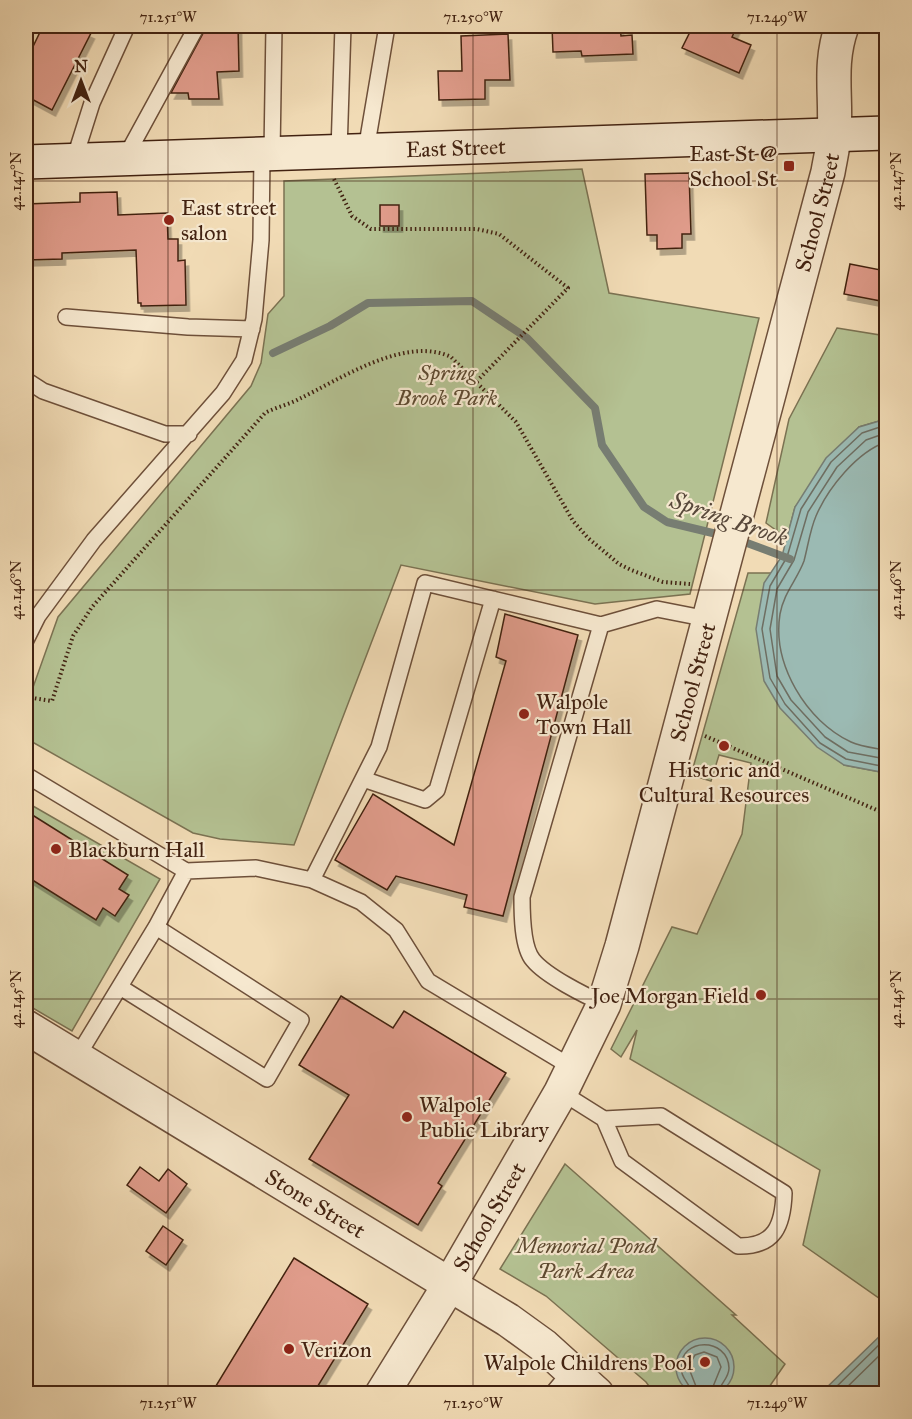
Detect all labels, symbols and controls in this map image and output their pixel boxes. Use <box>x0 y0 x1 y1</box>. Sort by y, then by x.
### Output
text: 71.251°W <box>140 8 197 26</box>
text: 71.250°W <box>443 8 504 26</box>
text: 71.249°W <box>747 8 808 26</box>
north arrow <box>51 51 111 111</box>
text: N <box>74 57 88 76</box>
street label: East Street <box>405 132 507 163</box>
place label: East St @ School St <box>689 140 777 192</box>
street label: School Street <box>789 150 845 275</box>
text: 42.147°N <box>7 151 25 210</box>
text: 42.147°N <box>887 151 905 210</box>
marker: East St @ School St <box>782 159 796 173</box>
place label: East street salon <box>181 194 277 246</box>
marker: East street salon <box>162 213 176 227</box>
park label: Spring Brook Park <box>396 359 498 411</box>
water label: Spring Brook <box>665 485 792 553</box>
text: 42.146°N <box>7 560 25 620</box>
text: 42.146°N <box>887 560 905 620</box>
street label: School Street <box>664 619 721 744</box>
place label: Walpole Town Hall <box>536 688 632 740</box>
marker: Walpole Town Hall <box>517 707 531 721</box>
marker: Historic and Cultural Resources <box>717 739 731 753</box>
place label: Historic and Cultural Resources <box>639 756 809 808</box>
place label: Blackburn Hall <box>68 836 205 863</box>
marker: Blackburn Hall <box>49 842 63 856</box>
text: 42.145°N <box>7 969 25 1028</box>
text: 42.145°N <box>887 969 905 1028</box>
place label: Joe Morgan Field <box>589 982 749 1009</box>
marker: Joe Morgan Field <box>754 988 768 1002</box>
place label: Walpole Public Library <box>419 1091 549 1143</box>
marker: Walpole Public Library <box>400 1110 414 1124</box>
street label: School Street <box>447 1157 531 1276</box>
street label: Stone Street <box>261 1162 371 1244</box>
park label: Memorial Pond Park Area <box>514 1232 658 1284</box>
place label: Verizon <box>300 1336 372 1363</box>
marker: Verizon <box>282 1342 296 1356</box>
place label: Walpole Childrens Pool <box>483 1349 693 1376</box>
marker: Walpole Childrens Pool <box>698 1355 712 1369</box>
text: 71.251°W <box>140 1394 197 1412</box>
text: 71.250°W <box>443 1394 504 1412</box>
text: 71.249°W <box>747 1394 808 1412</box>

